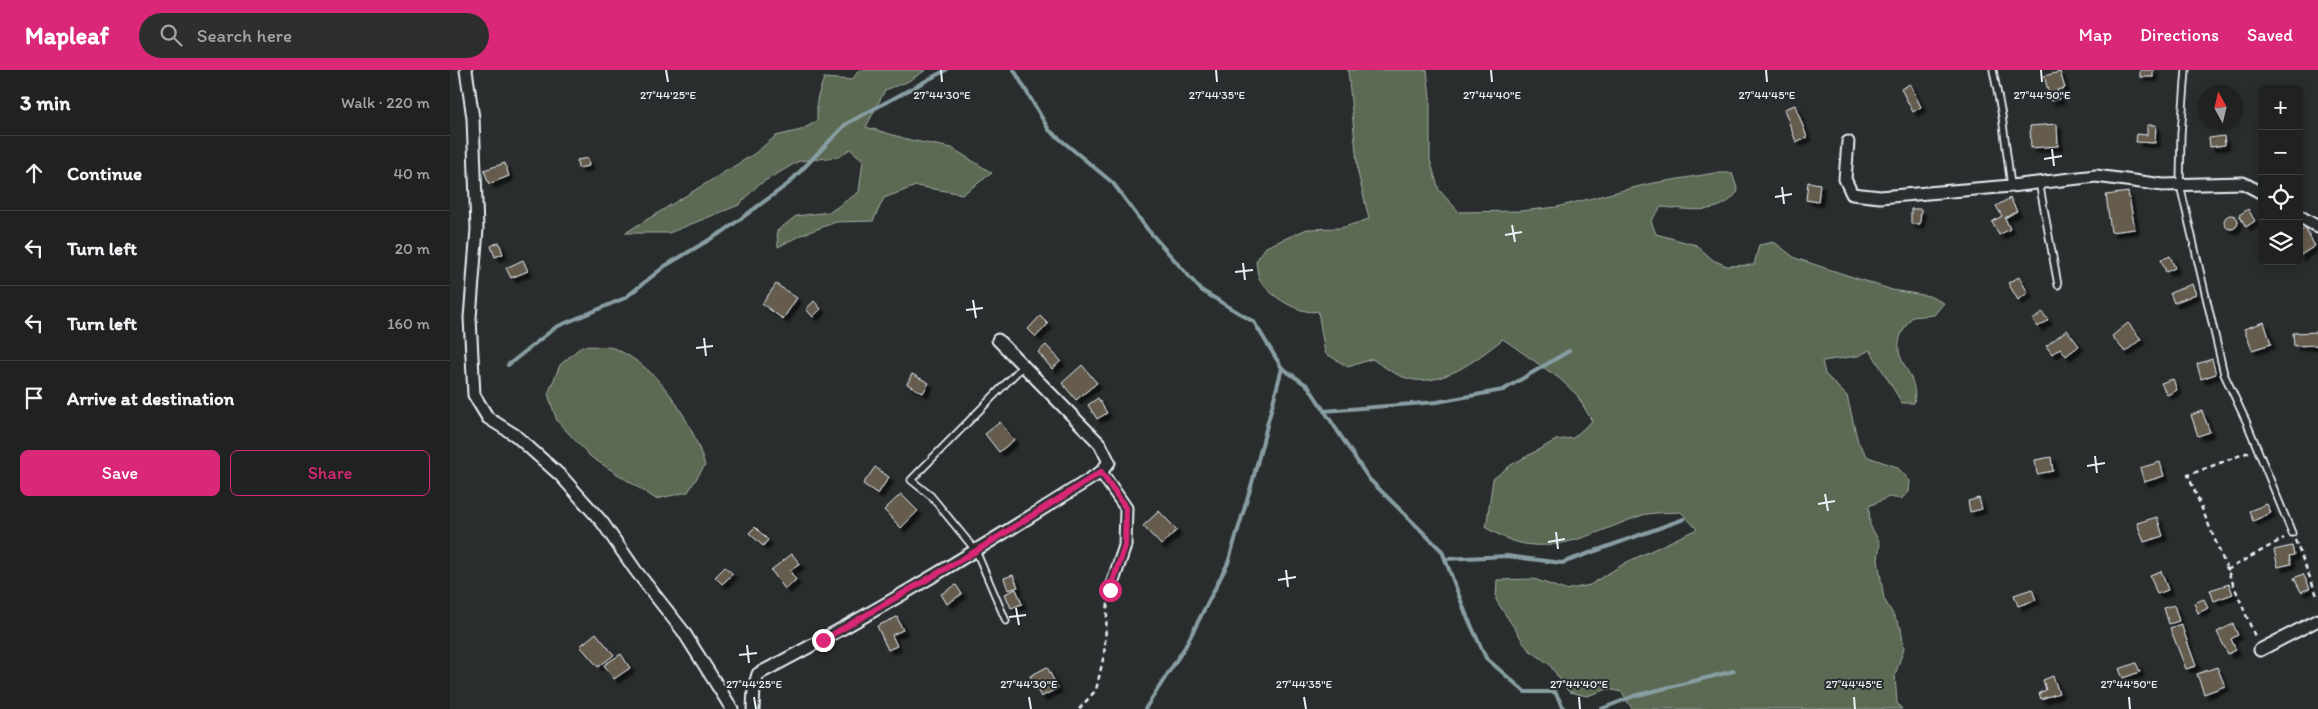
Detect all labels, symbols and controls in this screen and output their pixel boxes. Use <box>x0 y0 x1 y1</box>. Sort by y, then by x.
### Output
search box <box>139 13 489 58</box>
text: Mapleaf <box>25 21 109 50</box>
icon: search <box>157 21 185 49</box>
text: Search here <box>197 24 292 47</box>
text: Map <box>2079 24 2112 46</box>
text: Directions <box>2140 24 2219 46</box>
text: Saved <box>2247 24 2293 46</box>
north arrow <box>2198 85 2243 130</box>
map controls <box>2258 85 2303 265</box>
button: + <box>2258 85 2303 130</box>
text: 27°44'25"E <box>640 88 696 102</box>
text: 27°44'30"E <box>913 88 971 102</box>
text: 27°44'35"E <box>1189 88 1246 102</box>
text: 27°44'40"E <box>1463 88 1521 102</box>
text: 27°44'45"E <box>1739 88 1796 102</box>
text: 27°44'50"E <box>2013 88 2071 102</box>
text: 3 min <box>20 90 70 115</box>
text: Walk · 220 m <box>341 93 430 112</box>
button: − <box>2258 130 2303 175</box>
icon: ahead <box>20 159 48 187</box>
text: Continue <box>67 162 142 185</box>
text: 40 m <box>393 164 430 183</box>
button: locate <box>2258 175 2303 220</box>
button: layers <box>2258 220 2303 265</box>
icon: left <box>20 234 48 262</box>
text: Turn left <box>67 237 137 260</box>
text: 20 m <box>395 239 430 258</box>
icon: left <box>20 309 48 337</box>
text: Turn left <box>67 312 137 335</box>
text: 160 m <box>387 314 430 333</box>
icon: arrive <box>20 384 48 412</box>
text: Arrive at destination <box>67 387 234 410</box>
button: Save <box>20 450 220 496</box>
button: Share <box>230 450 430 496</box>
route start <box>1099 579 1122 602</box>
route end <box>812 629 835 652</box>
text: 27°44'25"E <box>726 677 782 691</box>
text: 27°44'30"E <box>1000 677 1058 691</box>
text: 27°44'35"E <box>1276 677 1333 691</box>
text: 27°44'40"E <box>1550 677 1608 691</box>
text: 27°44'45"E <box>1826 677 1883 691</box>
text: 27°44'50"E <box>2100 677 2158 691</box>

